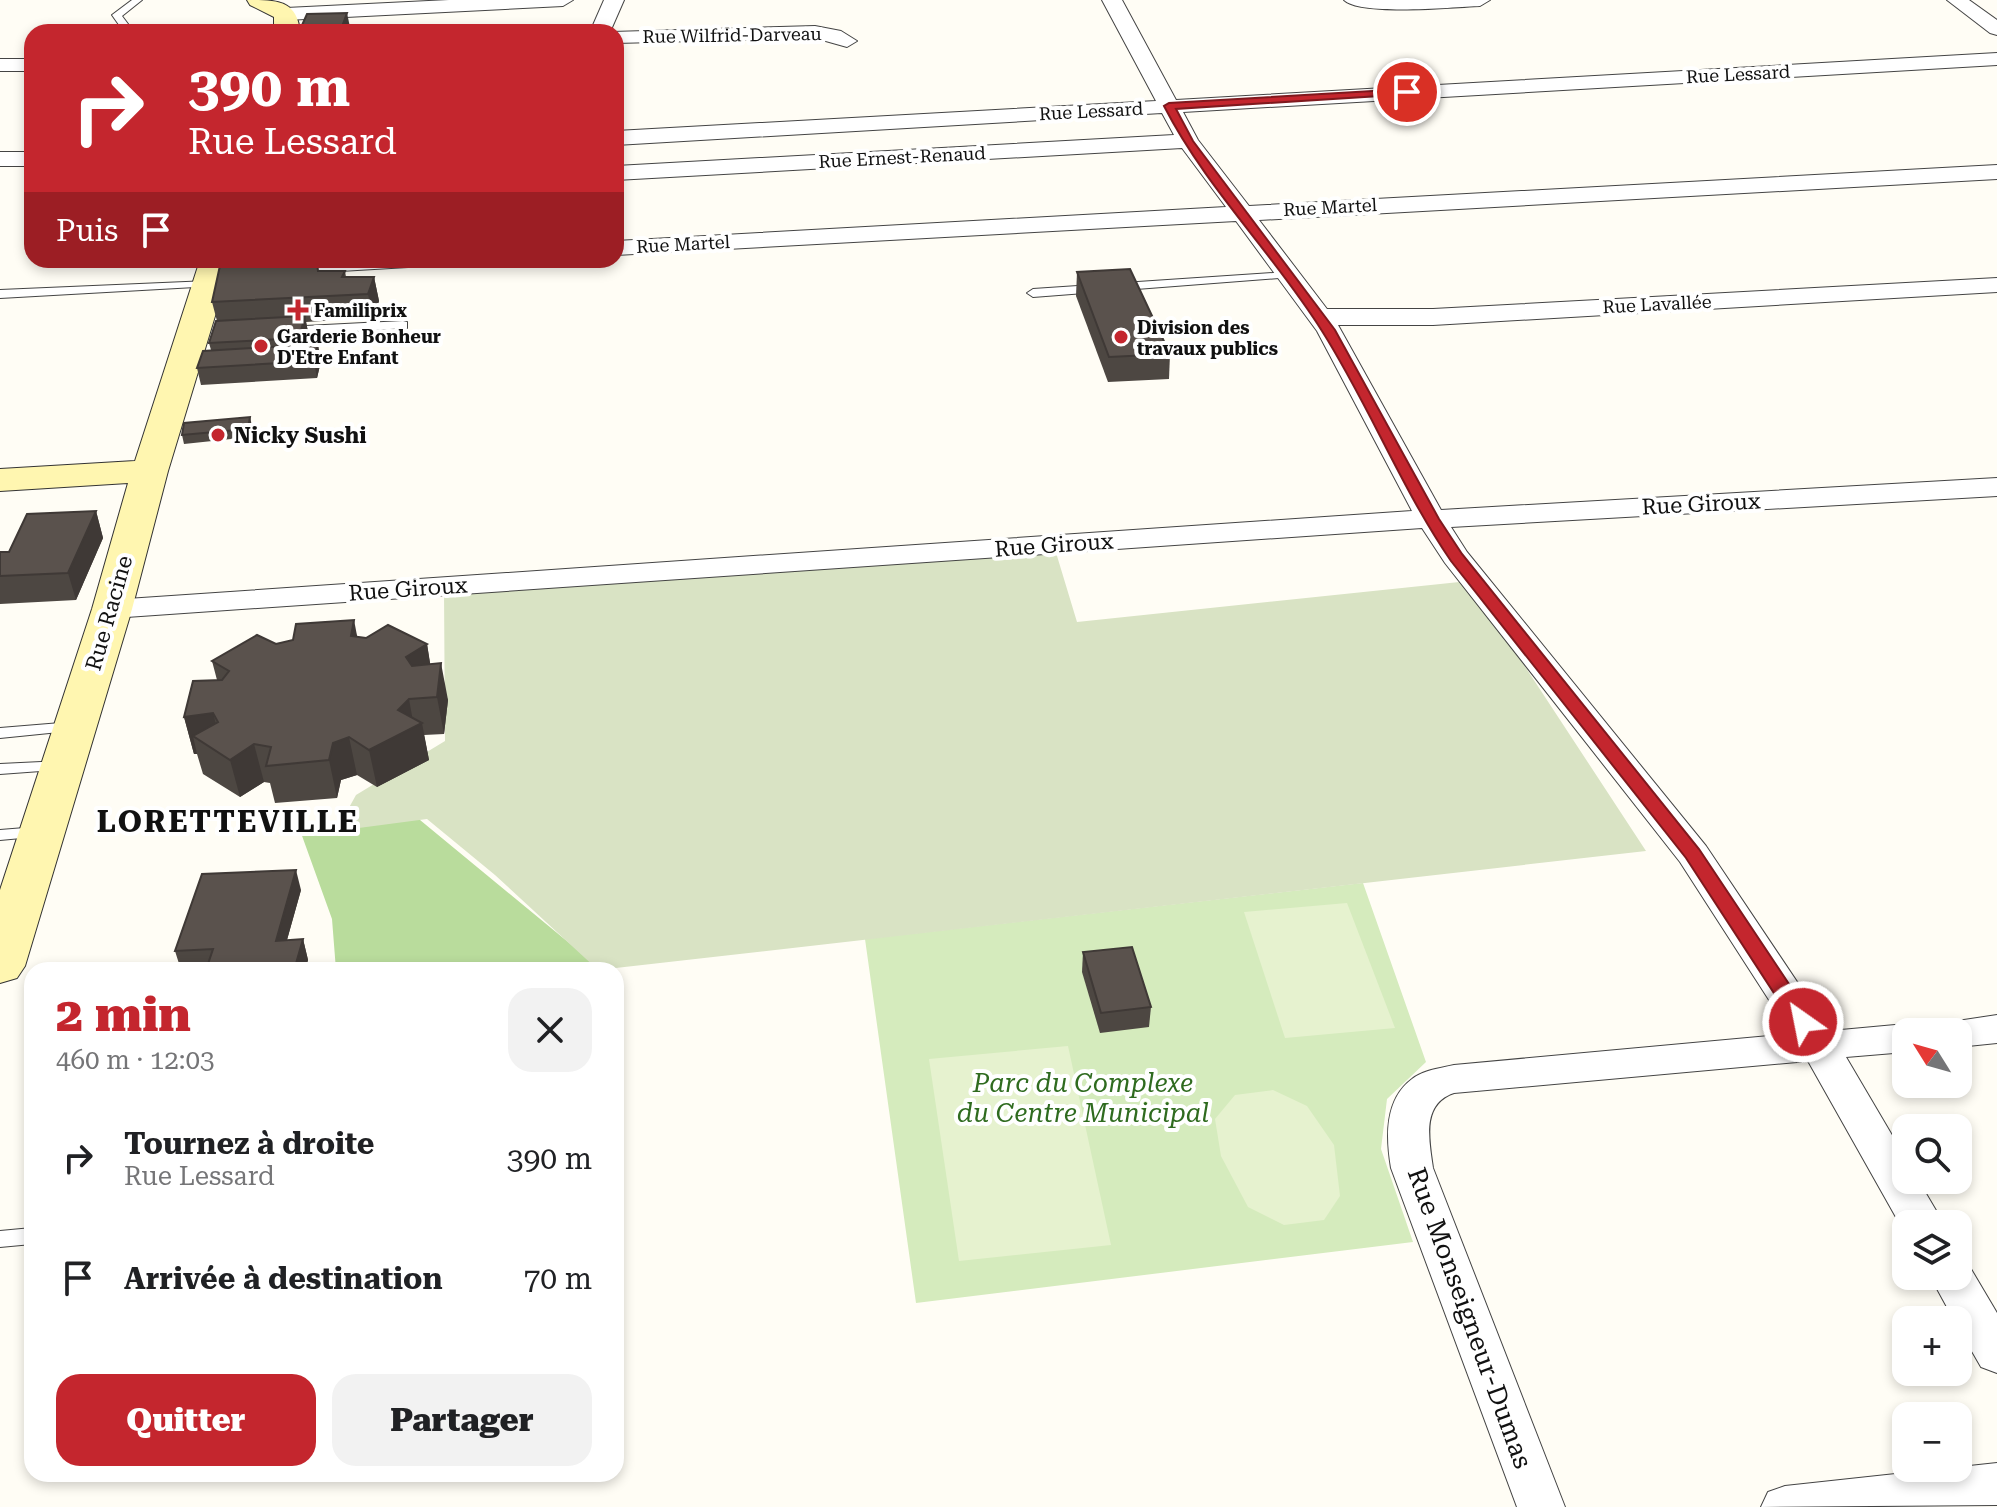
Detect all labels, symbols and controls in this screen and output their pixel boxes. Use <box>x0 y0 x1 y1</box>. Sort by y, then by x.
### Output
street label: Rue Wilfrid-Darveau <box>642 23 822 47</box>
text: 390 m <box>188 54 350 120</box>
icon: right <box>56 56 160 160</box>
pin <box>1373 58 1441 126</box>
street label: Rue Lessard <box>1685 61 1791 87</box>
icon: arrive <box>1385 70 1429 114</box>
street label: Rue Lessard <box>1038 98 1144 124</box>
text: Rue Lessard <box>188 121 397 163</box>
street label: Rue Ernest-Renaud <box>818 142 987 172</box>
street label: Rue Martel <box>1283 194 1378 220</box>
icon: arrive <box>134 208 178 252</box>
text: Puis <box>56 213 118 248</box>
street label: Rue Martel <box>636 231 731 257</box>
street label: Rue Lavallée <box>1602 291 1712 317</box>
place label: Familiprix <box>314 300 407 321</box>
marker: Familiprix <box>289 301 307 319</box>
place label: Division des travaux publics <box>1137 317 1278 359</box>
place label: Garderie Bonheur D'Etre Enfant <box>277 326 441 368</box>
marker: Division des travaux publics <box>1112 328 1130 346</box>
marker: Garderie Bonheur D'Etre Enfant <box>252 337 270 355</box>
place label: Nicky Sushi <box>234 423 367 448</box>
marker: Nicky Sushi <box>209 426 227 444</box>
street label: Rue Giroux <box>1641 488 1762 520</box>
street label: Rue Giroux <box>994 528 1115 562</box>
street label: Rue Racine <box>81 553 137 673</box>
street label: Rue Giroux <box>348 572 469 606</box>
district label: LORETTEVILLE <box>97 804 359 839</box>
position arrow <box>1761 980 1845 1064</box>
text: 2 min <box>56 987 191 1043</box>
button: close <box>508 988 592 1072</box>
north arrow <box>1892 1018 1972 1098</box>
map controls <box>1892 1018 1972 1482</box>
text: 460 m · 12:03 <box>56 1045 215 1075</box>
park label: Parc du Complexe du Centre Municipal <box>957 1068 1209 1128</box>
button: search <box>1892 1114 1972 1194</box>
text: Tournez à droite <box>124 1126 374 1161</box>
icon: right <box>56 1136 100 1180</box>
text: 390 m <box>507 1141 592 1176</box>
text: Rue Lessard <box>124 1161 275 1191</box>
street label: Rue Monseigneur-Dumas <box>1402 1164 1538 1472</box>
button: layers <box>1892 1210 1972 1290</box>
icon: arrive <box>56 1256 100 1300</box>
text: Arrivée à destination <box>124 1261 443 1296</box>
text: 70 m <box>523 1261 592 1296</box>
button: + <box>1892 1306 1972 1386</box>
button: Quitter <box>56 1374 316 1466</box>
button: Partager <box>332 1374 592 1466</box>
button: − <box>1892 1402 1972 1482</box>

